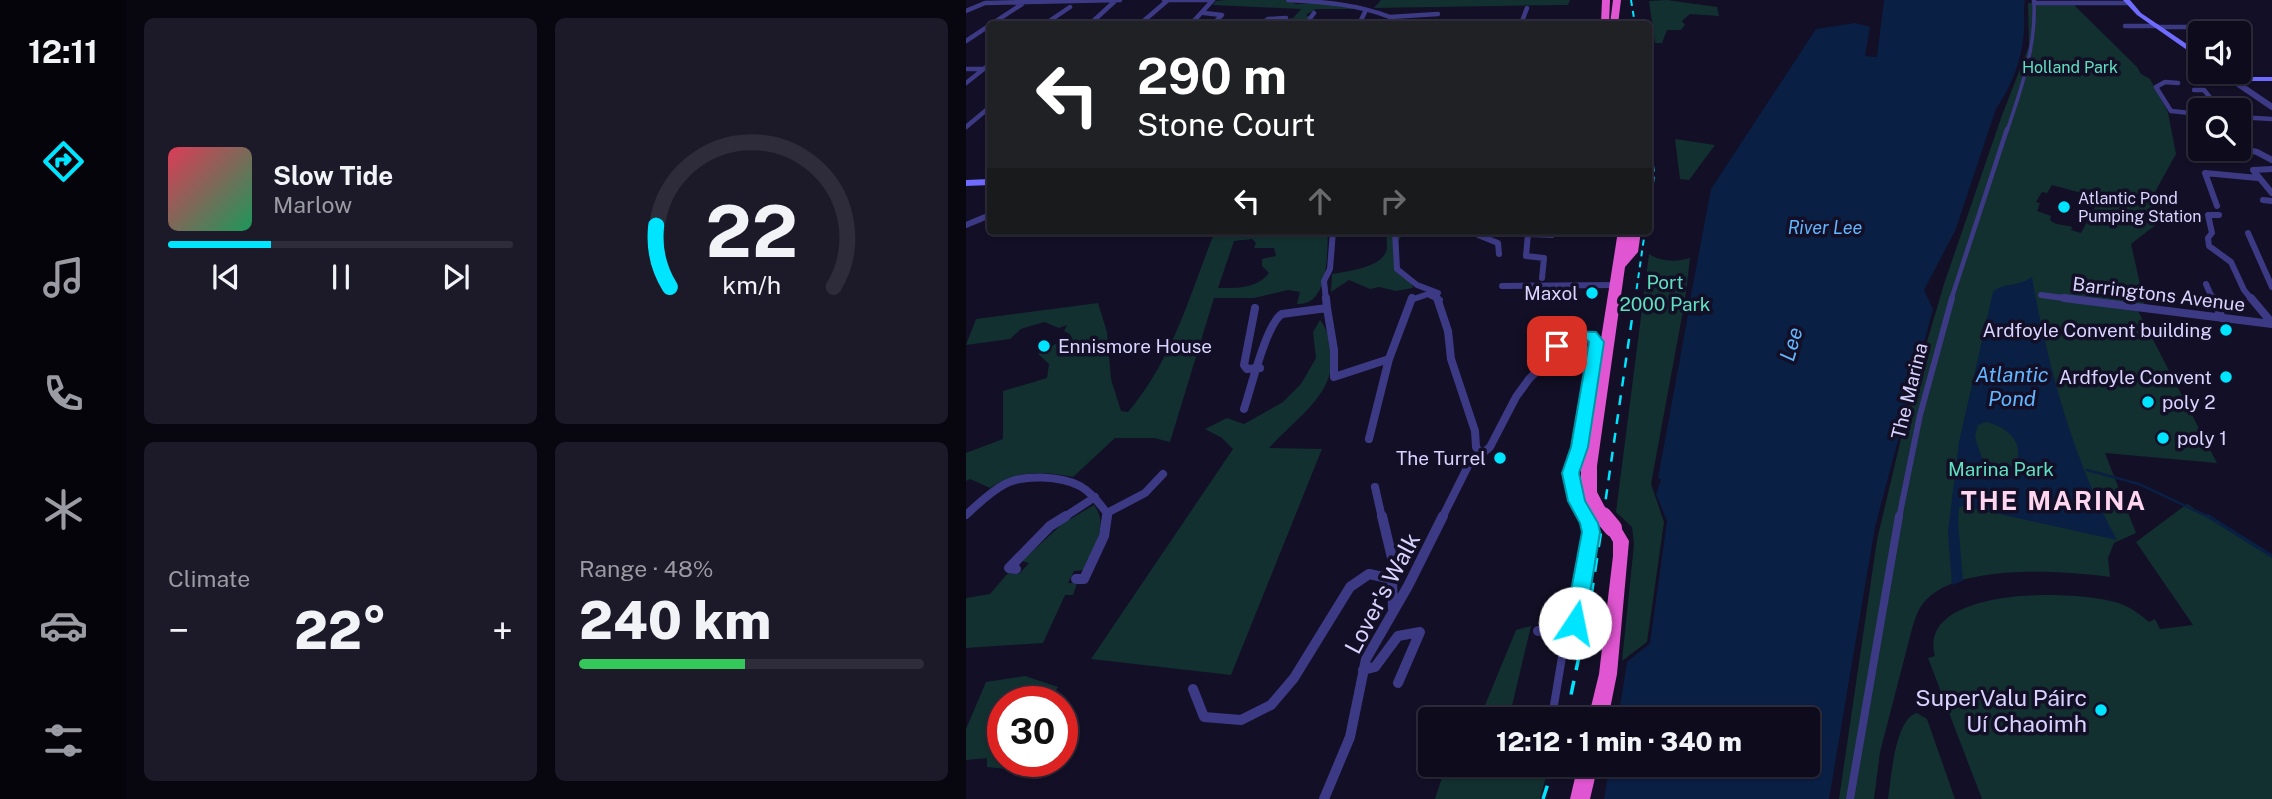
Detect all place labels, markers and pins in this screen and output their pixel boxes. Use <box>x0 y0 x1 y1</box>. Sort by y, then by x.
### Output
place label: Atlantic Pond Pumping Station <box>2078 189 2202 226</box>
marker: Atlantic Pond Pumping Station <box>2056 199 2072 215</box>
place label: Maxol <box>1524 282 1578 304</box>
marker: Maxol <box>1584 285 1600 301</box>
pin <box>1527 316 1587 376</box>
place label: Ardfoyle Convent building <box>1982 319 2212 341</box>
marker: Ardfoyle Convent building <box>2218 322 2234 338</box>
place label: Ennismore House <box>1058 335 1212 357</box>
marker: Ennismore House <box>1036 338 1052 354</box>
place label: Ardfoyle Convent <box>2059 366 2212 388</box>
marker: Ardfoyle Convent <box>2218 369 2234 385</box>
place label: poly 2 <box>2162 391 2215 413</box>
marker: poly 2 <box>2140 394 2156 410</box>
place label: poly 1 <box>2177 427 2227 449</box>
marker: poly 1 <box>2155 430 2171 446</box>
place label: The Turrel <box>1396 447 1486 469</box>
marker: The Turrel <box>1492 450 1508 466</box>
place label: SuperValu Páirc Uí Chaoimh <box>1915 684 2087 737</box>
marker: SuperValu Páirc Uí Chaoimh <box>2093 702 2109 718</box>

